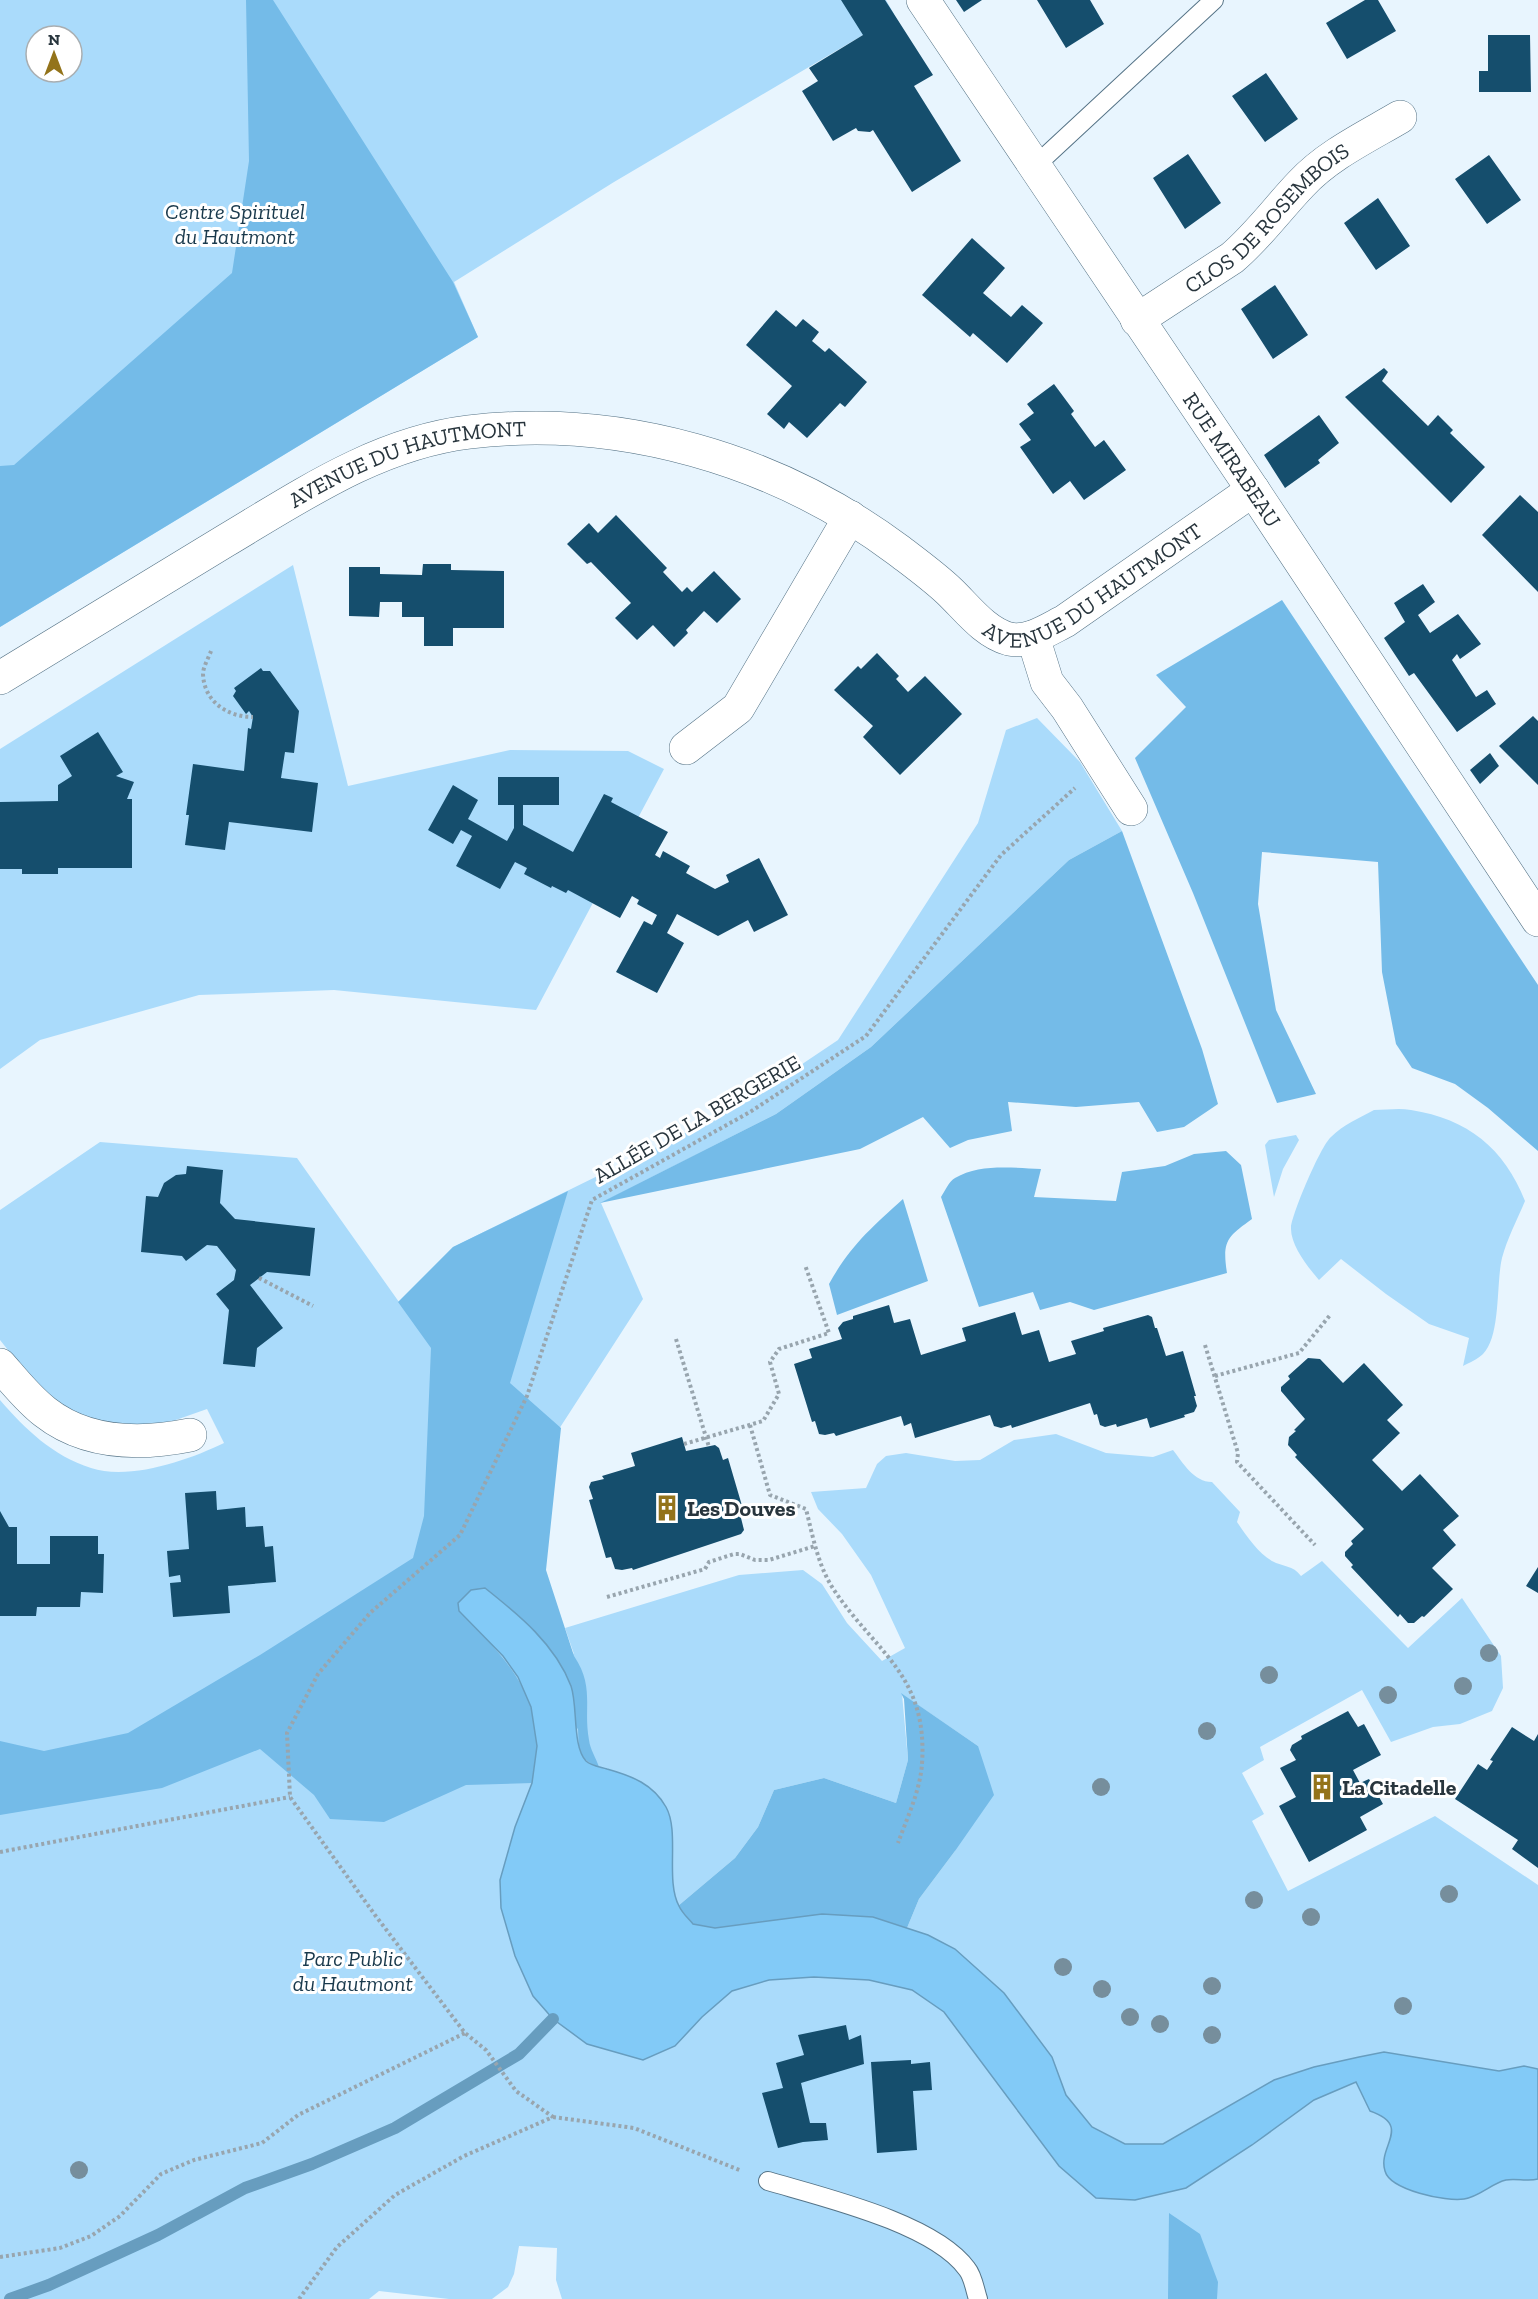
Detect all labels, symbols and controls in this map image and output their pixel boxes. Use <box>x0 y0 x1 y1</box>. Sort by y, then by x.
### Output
north arrow <box>24 24 84 84</box>
text: N <box>48 30 60 49</box>
street label: CLOS DE ROSEMBOIS <box>1179 137 1354 299</box>
park label: Centre Spirituel du Hautmont <box>165 198 305 250</box>
street label: RUE MIRABEAU <box>1178 387 1287 532</box>
street label: AVENUE DU HAUTMONT <box>284 415 527 513</box>
street label: AVENUE DU HAUTMONT <box>978 516 1207 653</box>
street label: ALLÉE DE LA BERGERIE <box>589 1049 805 1189</box>
building icon: Les Douves <box>652 1493 682 1523</box>
place label: Les Douves <box>687 1495 795 1522</box>
building icon: La Citadelle <box>1307 1772 1337 1802</box>
place label: La Citadelle <box>1342 1774 1457 1801</box>
park label: Parc Public du Hautmont <box>293 1945 414 1997</box>

